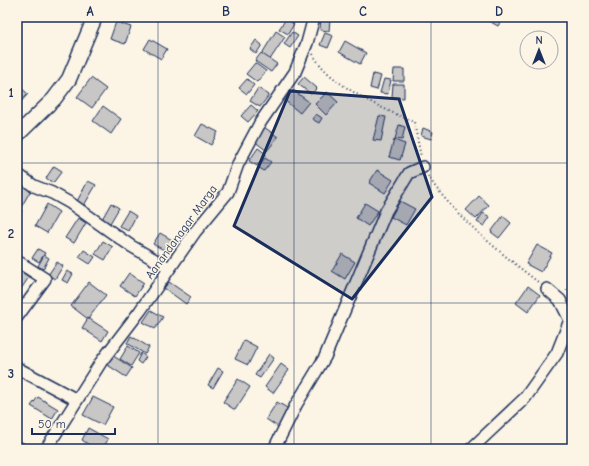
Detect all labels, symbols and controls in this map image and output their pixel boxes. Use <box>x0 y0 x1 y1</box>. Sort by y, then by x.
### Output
text: A <box>86 4 94 19</box>
text: B <box>222 4 230 19</box>
text: C <box>359 4 367 19</box>
text: D <box>495 4 503 19</box>
north arrow <box>519 30 559 70</box>
text: N <box>535 34 543 47</box>
text: 1 <box>8 85 14 100</box>
street label: Aanandanagar Marga <box>142 182 220 282</box>
text: 2 <box>8 226 14 241</box>
text: 3 <box>8 366 14 381</box>
scale bar <box>32 410 115 436</box>
text: 50 m <box>38 417 66 431</box>

